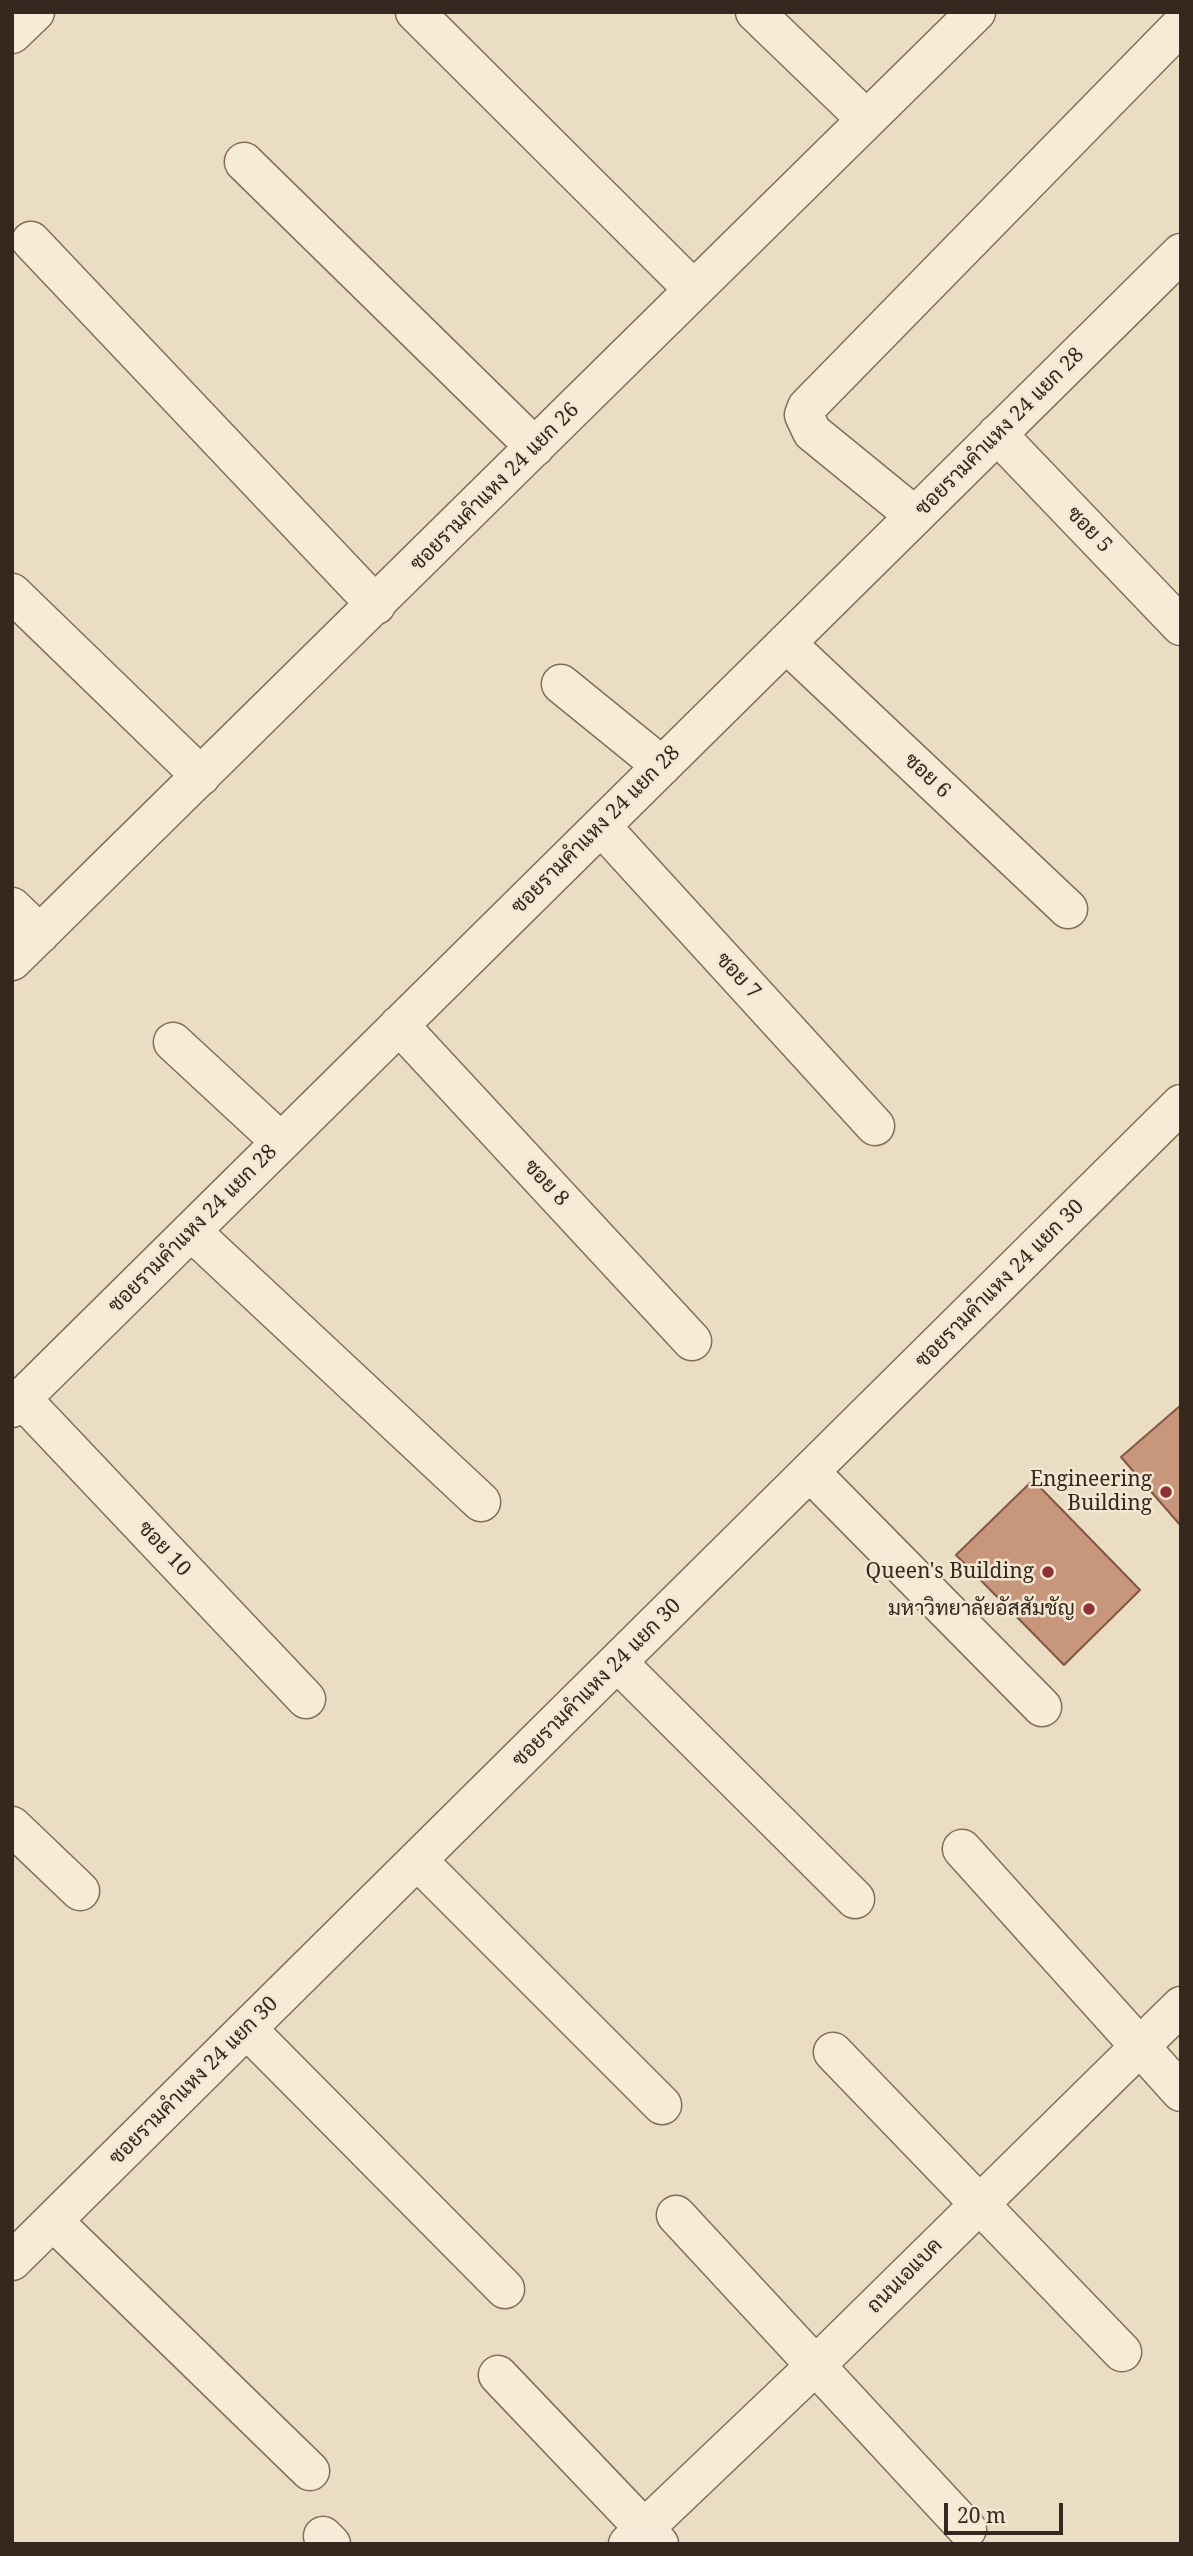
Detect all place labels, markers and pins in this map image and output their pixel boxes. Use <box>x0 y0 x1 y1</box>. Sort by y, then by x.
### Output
place label: Engineering Building <box>1030 1467 1152 1517</box>
marker: Engineering Building <box>1158 1484 1174 1500</box>
place label: Queen's Building <box>866 1559 1034 1585</box>
marker: Queen's Building <box>1040 1564 1056 1580</box>
place label: มหาวิทยาลัยอัสสัมชัญ <box>888 1596 1075 1622</box>
marker: มหาวิทยาลัยอัสสัมชัญ <box>1081 1601 1097 1617</box>

